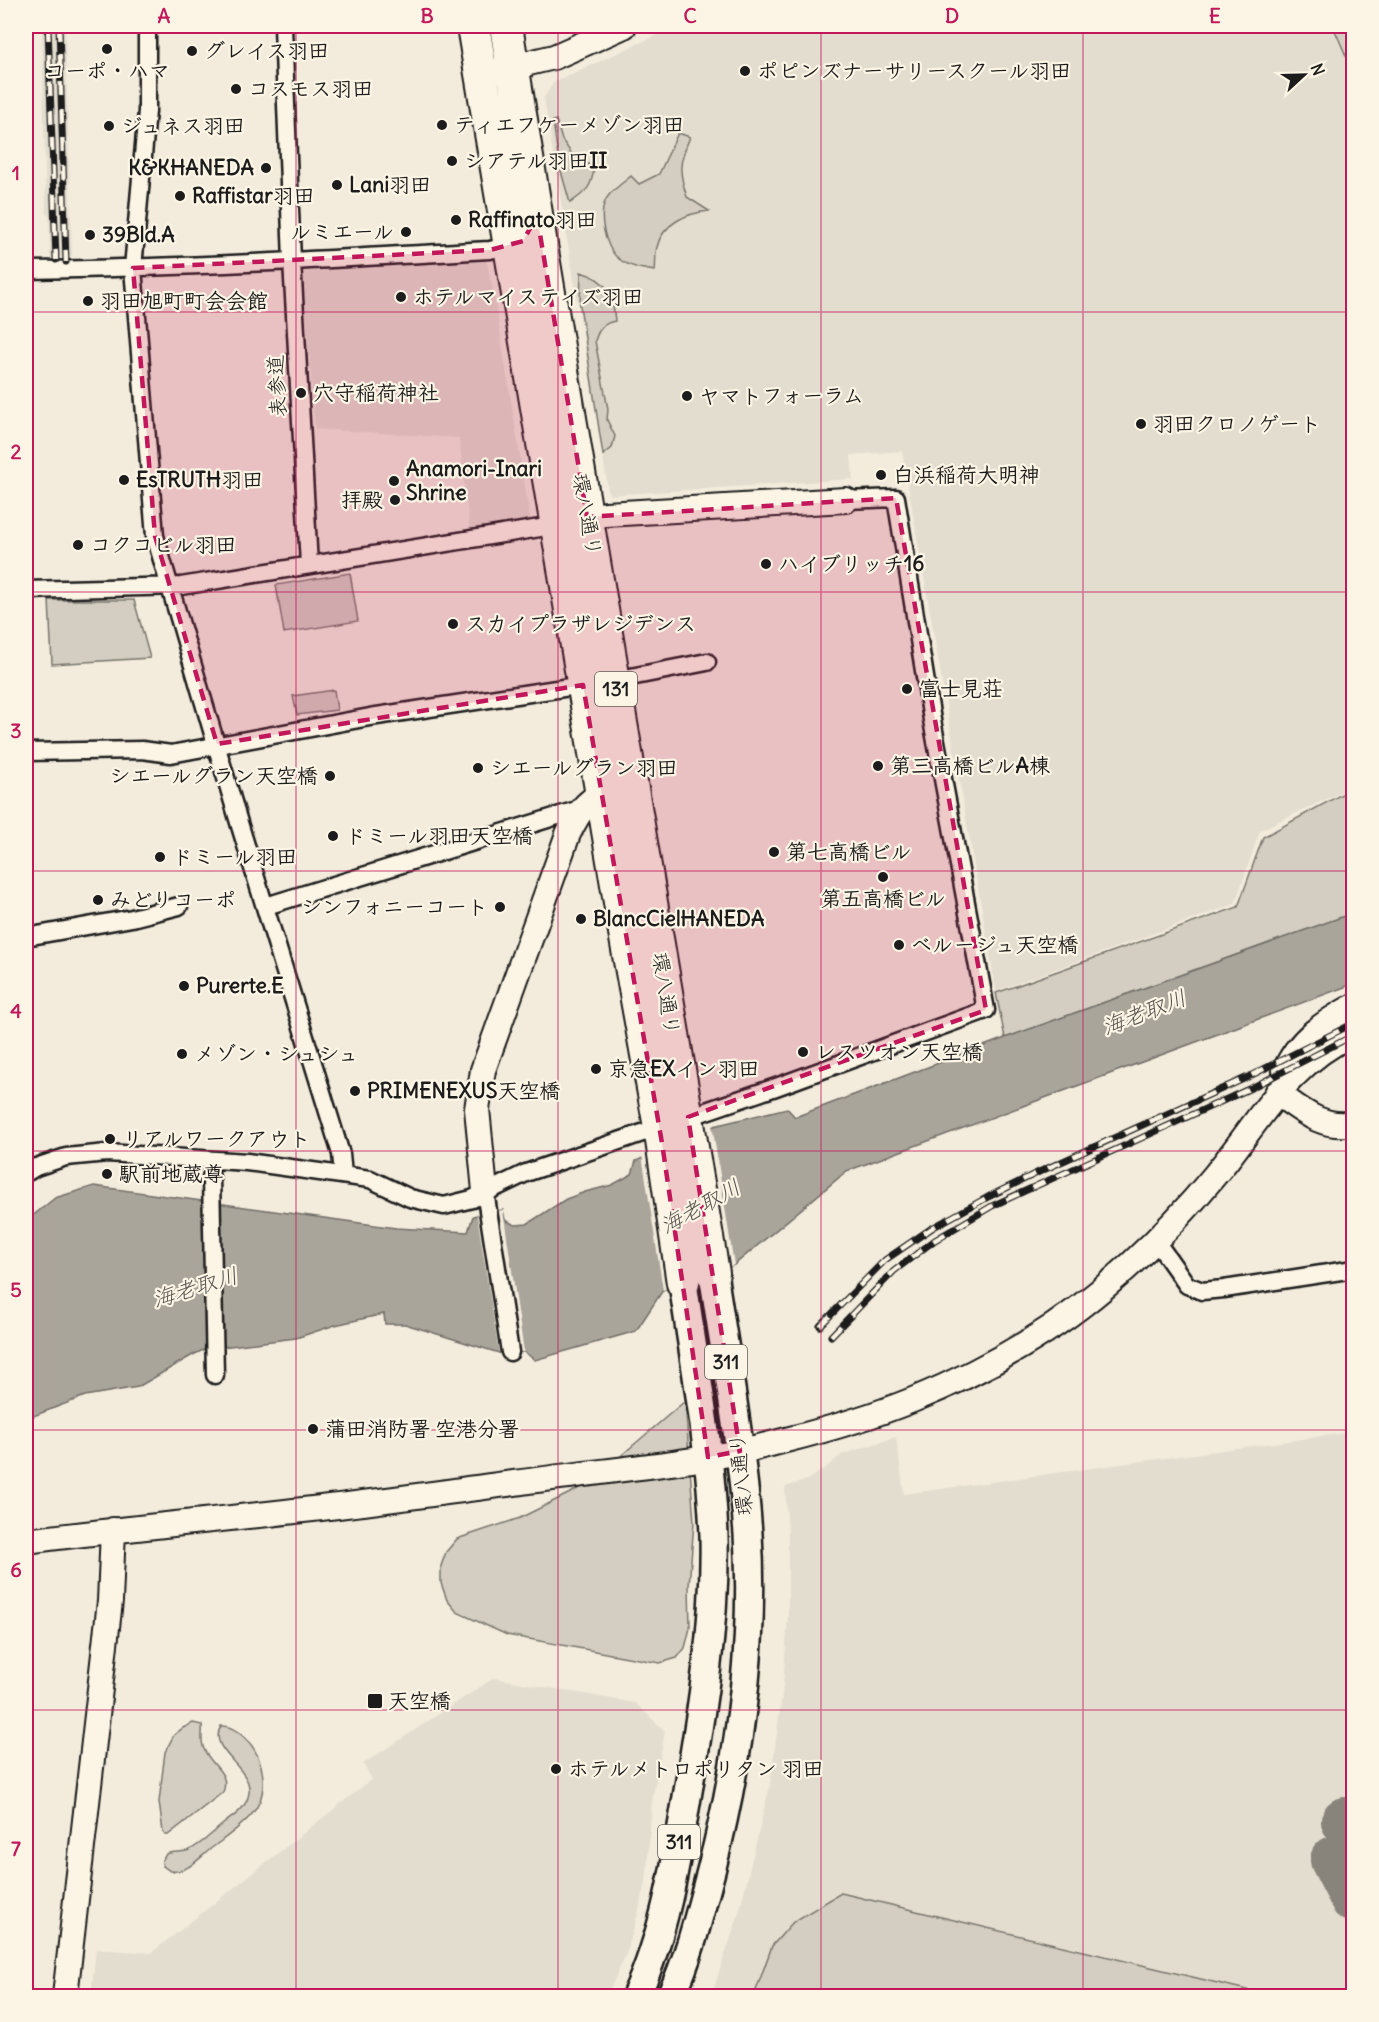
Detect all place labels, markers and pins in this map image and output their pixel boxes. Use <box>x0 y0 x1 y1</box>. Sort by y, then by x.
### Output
place label: グレイス羽田 <box>204 37 329 64</box>
marker: コーポ・ハマ <box>100 42 114 56</box>
marker: グレイス羽田 <box>185 44 199 58</box>
place label: コーポ・ハマ <box>44 57 170 84</box>
place label: ポピンズナーサリースクール羽田 <box>757 57 1071 84</box>
marker: ポピンズナーサリースクール羽田 <box>738 64 752 78</box>
place label: コスモス羽田 <box>248 75 373 102</box>
marker: コスモス羽田 <box>229 82 243 96</box>
place label: ティエフケーメゾン羽田 <box>454 111 684 138</box>
place label: ジュネス羽田 <box>121 112 245 139</box>
marker: ティエフケーメゾン羽田 <box>435 118 449 132</box>
marker: ジュネス羽田 <box>102 119 116 133</box>
place label: シアテル羽田II <box>464 147 607 174</box>
place label: K&KHANEDA <box>128 154 255 181</box>
marker: シアテル羽田II <box>445 154 459 168</box>
marker: K&KHANEDA <box>259 161 273 175</box>
place label: Lani羽田 <box>349 171 431 198</box>
marker: Lani羽田 <box>330 178 344 192</box>
place label: Raffistar羽田 <box>192 182 315 209</box>
marker: Raffistar羽田 <box>173 189 187 203</box>
place label: Raffinato羽田 <box>468 206 597 233</box>
marker: Raffinato羽田 <box>449 213 463 227</box>
place label: ルミエール <box>290 218 394 245</box>
place label: 39Bld.A <box>102 221 175 248</box>
marker: ルミエール <box>399 225 413 239</box>
marker: 39Bld.A <box>83 228 97 242</box>
place label: ホテルマイステイズ羽田 <box>413 283 643 310</box>
place label: 羽田旭町町会会館 <box>100 287 268 314</box>
marker: ホテルマイステイズ羽田 <box>394 290 408 304</box>
marker: 羽田旭町町会会館 <box>81 294 95 308</box>
place label: 穴守稲荷神社 <box>313 379 439 406</box>
place label: ヤマトフォーラム <box>699 382 864 409</box>
marker: 穴守稲荷神社 <box>294 386 308 400</box>
marker: ヤマトフォーラム <box>680 389 694 403</box>
place label: 羽田クロノゲート <box>1153 410 1321 437</box>
marker: 羽田クロノゲート <box>1134 417 1148 431</box>
place label: Anamori-Inari Shrine <box>406 455 542 506</box>
place label: 白浜稲荷大明神 <box>893 461 1040 488</box>
place label: EsTRUTH羽田 <box>136 466 263 493</box>
marker: 白浜稲荷大明神 <box>874 468 888 482</box>
marker: EsTRUTH羽田 <box>117 473 131 487</box>
marker: Anamori-Inari Shrine <box>387 474 401 488</box>
place label: 拝殿 <box>341 486 383 513</box>
marker: 拝殿 <box>388 493 402 507</box>
place label: コクコビル羽田 <box>90 531 237 558</box>
marker: コクコビル羽田 <box>71 538 85 552</box>
place label: ハイブリッチ16 <box>778 550 924 577</box>
marker: ハイブリッチ16 <box>759 557 773 571</box>
place label: スカイプラザレジデンス <box>465 610 696 637</box>
marker: スカイプラザレジデンス <box>446 617 460 631</box>
place label: 富士見荘 <box>919 675 1003 702</box>
marker: 富士見荘 <box>900 682 914 696</box>
place label: 第三高橋ビルA棟 <box>890 752 1050 779</box>
place label: シエールグラン羽田 <box>490 754 678 781</box>
marker: 第三高橋ビルA棟 <box>871 759 885 773</box>
marker: シエールグラン羽田 <box>471 761 485 775</box>
place label: シエールグラン天空橋 <box>109 762 318 789</box>
marker: シエールグラン天空橋 <box>323 769 337 783</box>
place label: ドミール羽田天空橋 <box>345 822 533 849</box>
marker: ドミール羽田天空橋 <box>326 829 340 843</box>
place label: 第七高橋ビル <box>786 838 912 865</box>
place label: ドミール羽田 <box>172 843 297 870</box>
marker: 第七高橋ビル <box>767 845 781 859</box>
marker: ドミール羽田 <box>153 850 167 864</box>
marker: 第五高橋ビル <box>876 870 890 884</box>
place label: 第五高橋ビル <box>820 885 946 912</box>
place label: みどりコーポ <box>110 886 236 913</box>
marker: みどりコーポ <box>91 893 105 907</box>
place label: シンフォニーコート <box>301 893 488 920</box>
marker: シンフォニーコート <box>493 900 507 914</box>
place label: BlancCielHANEDA <box>593 905 765 932</box>
marker: BlancCielHANEDA <box>574 912 588 926</box>
place label: ベルージュ天空橋 <box>911 931 1079 958</box>
marker: ベルージュ天空橋 <box>892 938 906 952</box>
place label: Purerte.E <box>196 972 284 999</box>
marker: Purerte.E <box>177 979 191 993</box>
place label: レスツオン天空橋 <box>815 1038 983 1065</box>
place label: メゾン・シュシュ <box>194 1040 359 1067</box>
marker: レスツオン天空橋 <box>796 1045 810 1059</box>
marker: メゾン・シュシュ <box>175 1047 189 1061</box>
place label: 京急EXイン羽田 <box>608 1055 759 1082</box>
marker: 京急EXイン羽田 <box>589 1062 603 1076</box>
place label: PRIMENEXUS天空橋 <box>367 1077 560 1104</box>
marker: PRIMENEXUS天空橋 <box>348 1084 362 1098</box>
place label: リアルワークアウト <box>122 1125 311 1152</box>
marker: リアルワークアウト <box>103 1132 117 1146</box>
place label: 駅前地蔵尊 <box>119 1160 224 1187</box>
marker: 駅前地蔵尊 <box>100 1167 114 1181</box>
place label: 蒲田消防署 空港分署 <box>325 1415 519 1442</box>
marker: 蒲田消防署 空港分署 <box>306 1422 320 1436</box>
place label: 天空橋 <box>388 1687 451 1714</box>
marker: 天空橋 <box>366 1692 384 1710</box>
place label: ホテルメトロポリタン 羽田 <box>568 1755 824 1782</box>
marker: ホテルメトロポリタン 羽田 <box>549 1762 563 1776</box>

